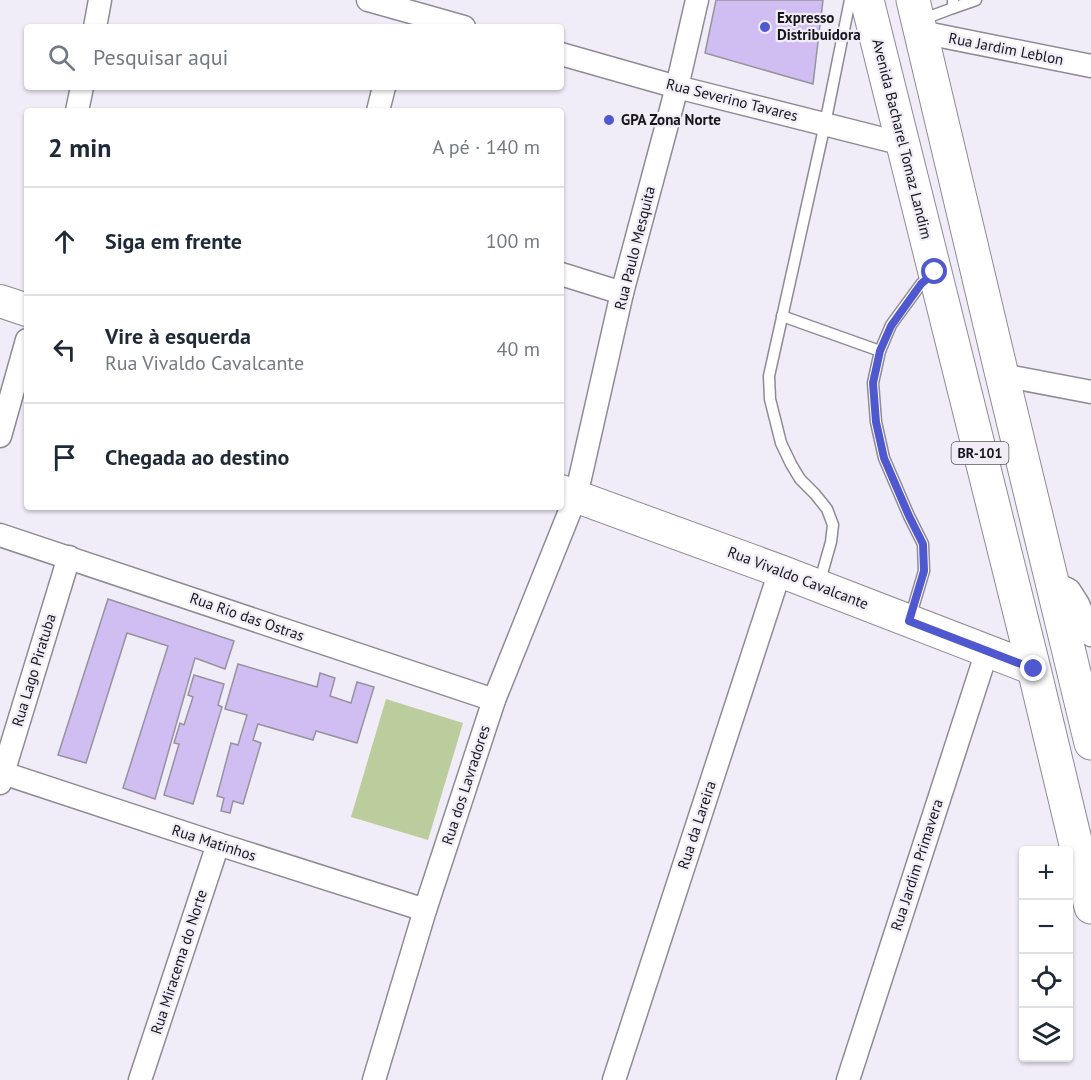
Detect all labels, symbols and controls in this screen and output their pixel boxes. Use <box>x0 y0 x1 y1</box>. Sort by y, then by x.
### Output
place label: Expresso Distribuidora <box>777 8 861 44</box>
marker: Expresso Distribuidora <box>758 20 772 34</box>
search box <box>24 24 564 90</box>
street label: Rua Jardim Leblon <box>947 28 1065 69</box>
street label: Avenida Bacharel Tomaz Landim <box>868 37 937 241</box>
icon: search <box>45 41 78 74</box>
text: Pesquisar aqui <box>93 43 229 71</box>
street label: Rua Severino Tavares <box>664 74 800 125</box>
place label: GPA Zona Norte <box>621 110 721 129</box>
marker: GPA Zona Norte <box>602 113 616 127</box>
text: 2 min <box>48 131 111 164</box>
text: A pé · 140 m <box>433 134 540 160</box>
street label: Rua Paulo Mesquita <box>610 184 659 312</box>
icon: ahead <box>48 225 81 258</box>
text: Siga em frente <box>105 227 242 255</box>
text: 100 m <box>486 228 540 254</box>
route start <box>921 258 947 284</box>
text: Vire à esquerda <box>105 322 251 350</box>
icon: left <box>48 333 81 366</box>
text: 40 m <box>497 336 540 362</box>
text: Rua Vivaldo Cavalcante <box>105 350 304 376</box>
icon: arrive <box>48 441 81 474</box>
road number: BR-101 <box>952 442 1008 464</box>
text: Chegada ao destino <box>105 443 289 471</box>
street label: Rua Vivaldo Cavalcante <box>725 542 871 613</box>
street label: Rua Rio das Ostras <box>188 588 307 645</box>
street label: Rua Lago Piratuba <box>7 611 60 729</box>
route end <box>1020 655 1046 681</box>
street label: Rua dos Lavradores <box>437 723 494 847</box>
street label: Rua da Lareira <box>673 778 720 872</box>
street label: Rua Jardim Primavera <box>886 797 947 933</box>
street label: Rua Matinhos <box>170 820 259 865</box>
map controls <box>1019 846 1073 1062</box>
button: + <box>1019 846 1073 900</box>
street label: Rua Miracema do Norte <box>146 887 211 1036</box>
button: − <box>1019 900 1073 954</box>
button: locate <box>1019 954 1073 1008</box>
button: layers <box>1019 1008 1073 1062</box>

